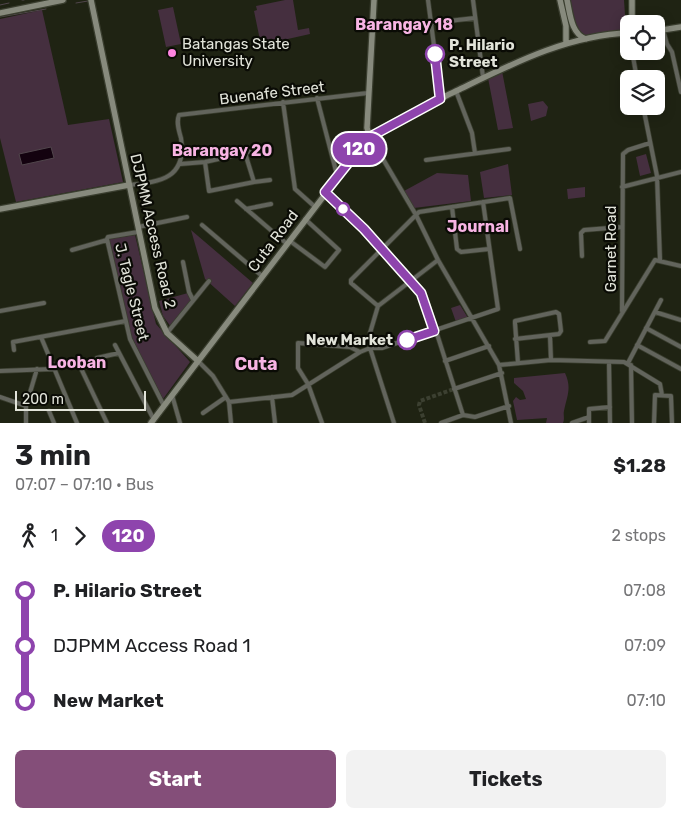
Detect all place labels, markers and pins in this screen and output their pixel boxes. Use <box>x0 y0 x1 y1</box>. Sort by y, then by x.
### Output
place label: Batangas State University <box>182 35 290 70</box>
place label: P. Hilario Street <box>449 36 515 71</box>
marker: P. Hilario Street <box>425 44 445 64</box>
marker: Batangas State University <box>166 47 178 59</box>
unlabelled marker <box>336 202 350 216</box>
marker: New Market <box>397 330 417 350</box>
place label: New Market <box>306 331 393 349</box>

